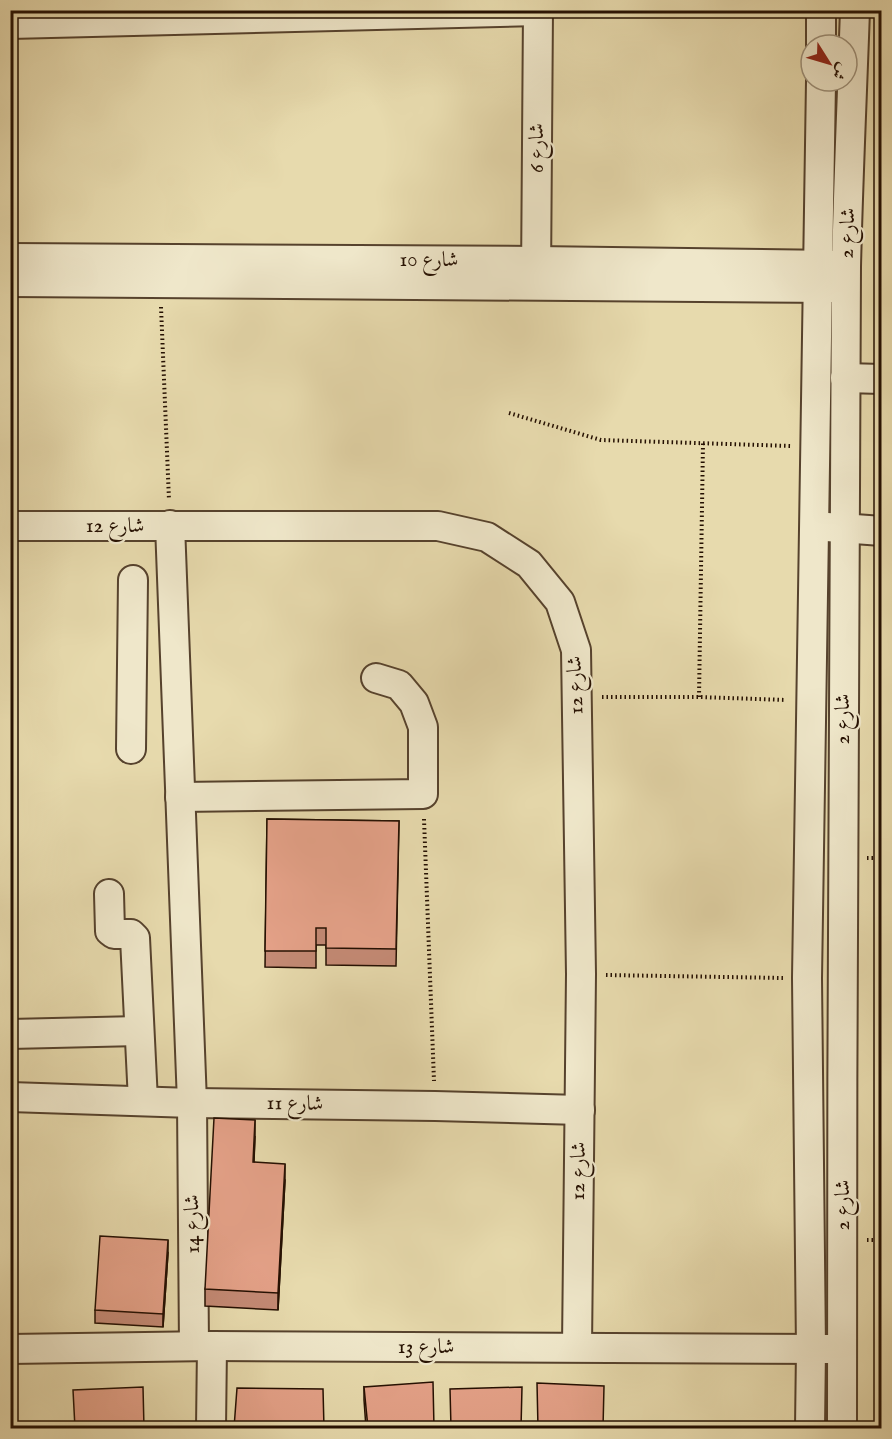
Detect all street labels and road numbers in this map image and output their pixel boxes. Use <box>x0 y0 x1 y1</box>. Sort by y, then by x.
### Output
street label: شارع 6 <box>524 123 554 173</box>
street label: شارع 2 <box>834 207 865 259</box>
street label: شارع 10 <box>399 247 459 277</box>
street label: شارع 12 <box>86 513 144 543</box>
street label: شارع 12 <box>561 655 594 715</box>
street label: شارع 2 <box>830 694 860 744</box>
street label: شارع 11 <box>266 1090 324 1121</box>
street label: شارع 12 <box>565 1141 596 1201</box>
street label: شارع 2 <box>830 1180 860 1230</box>
street label: شارع 14 <box>179 1194 210 1254</box>
street label: شارع 13 <box>398 1334 454 1364</box>

